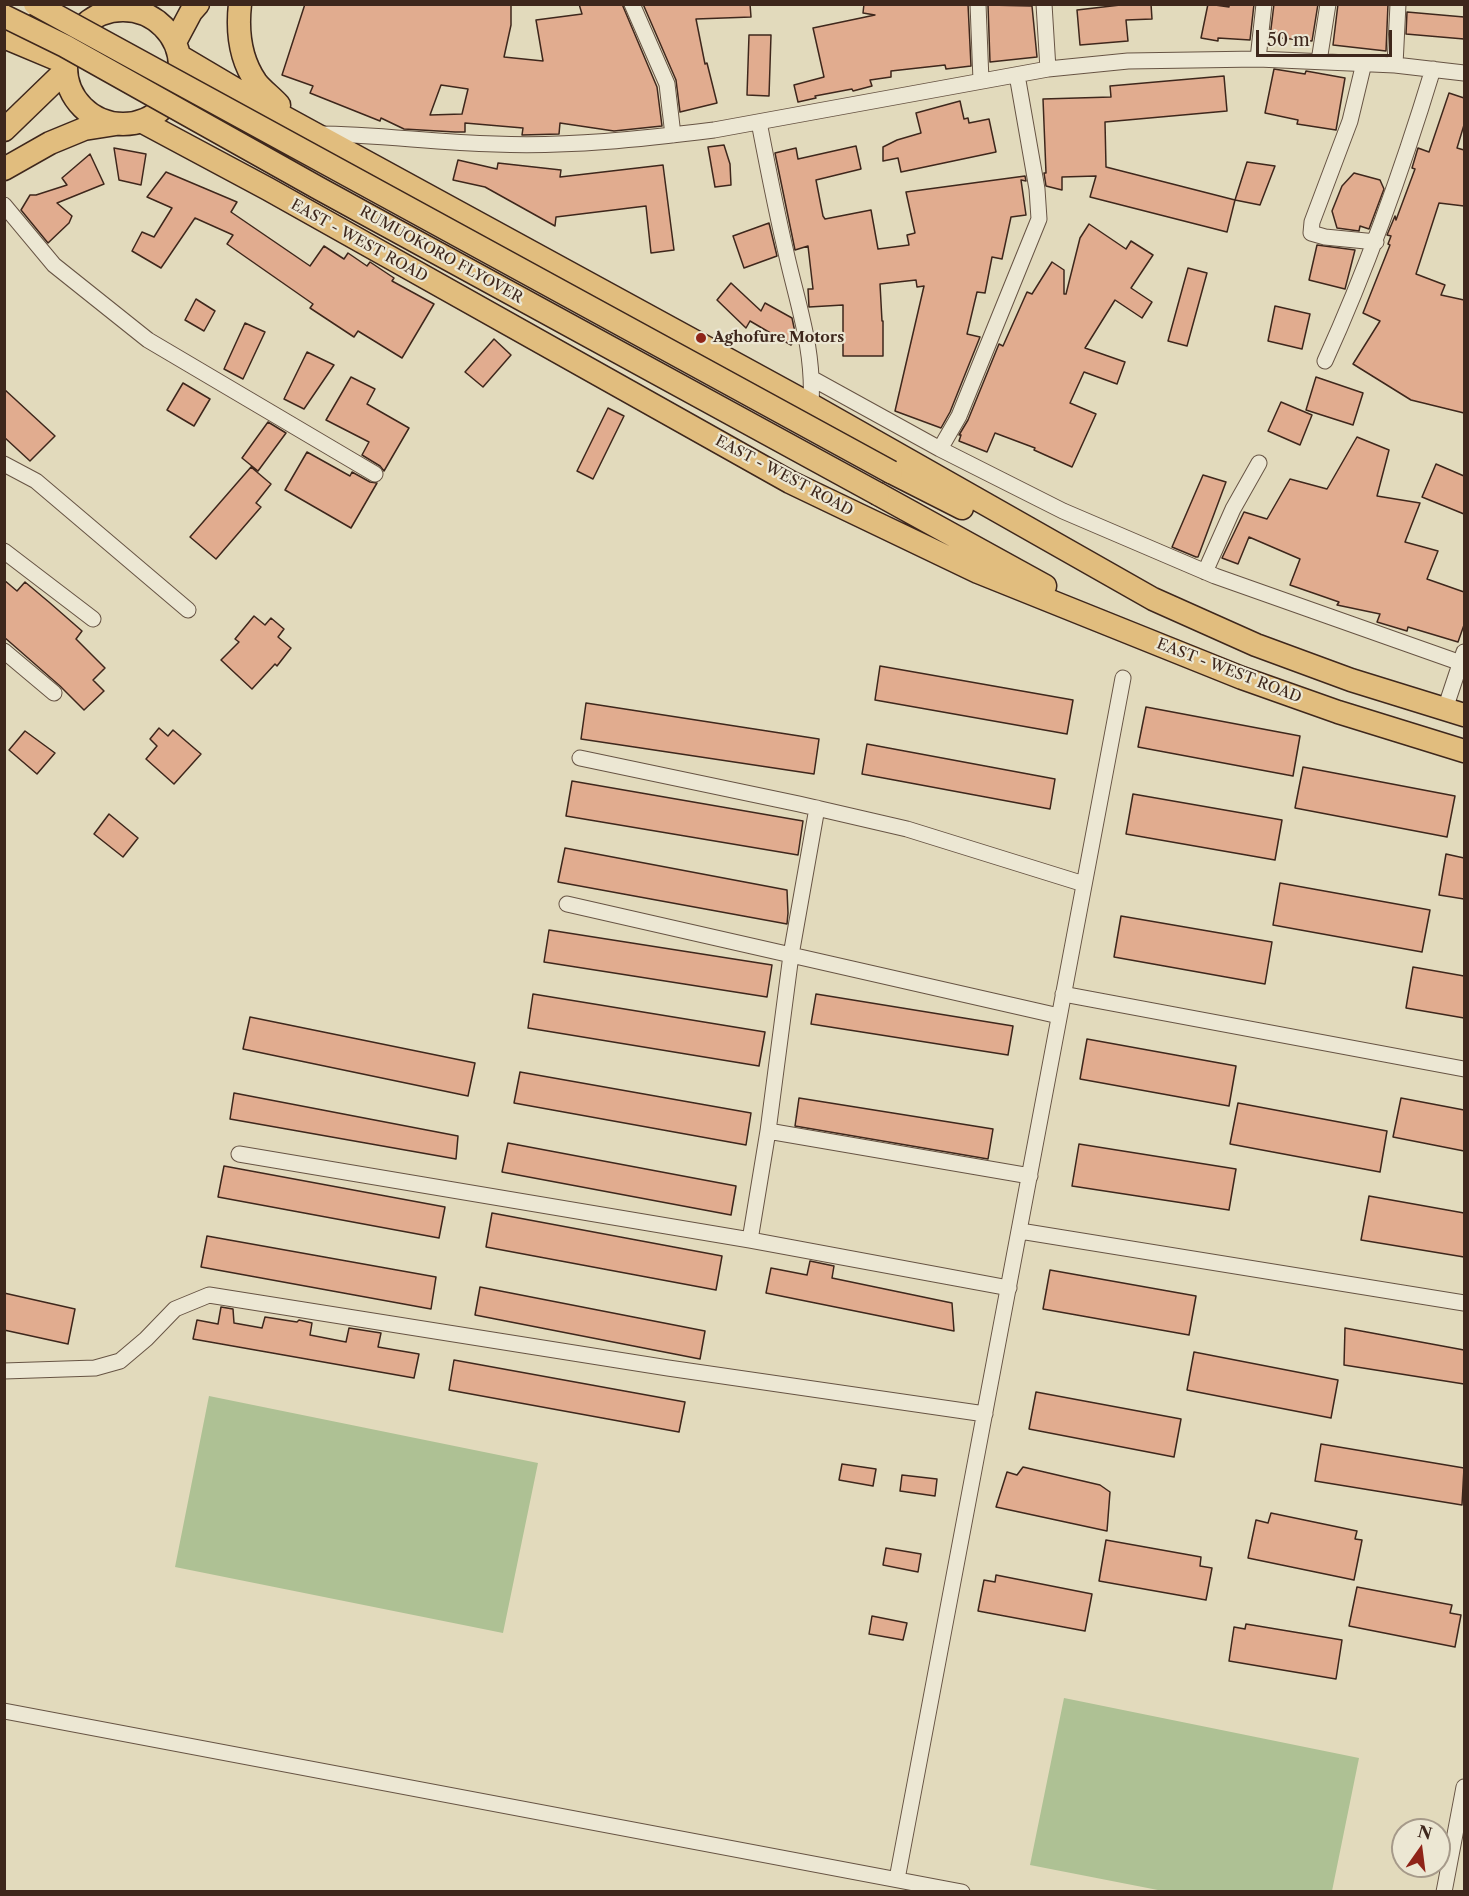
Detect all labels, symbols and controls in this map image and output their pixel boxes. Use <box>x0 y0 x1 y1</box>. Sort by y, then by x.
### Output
scale bar <box>1259 18 1396 56</box>
text: 50 m <box>1267 29 1310 51</box>
street label: EAST - WEST ROAD <box>287 196 431 286</box>
street label: RUMUOKORO FLYOVER <box>356 202 526 308</box>
place label: Aghofure Motors <box>713 329 844 347</box>
marker: Aghofure Motors <box>694 331 708 345</box>
street label: EAST - WEST ROAD <box>712 432 856 520</box>
street label: EAST - WEST ROAD <box>1154 635 1304 707</box>
north arrow <box>1391 1818 1451 1878</box>
text: N <box>1416 1821 1434 1844</box>

